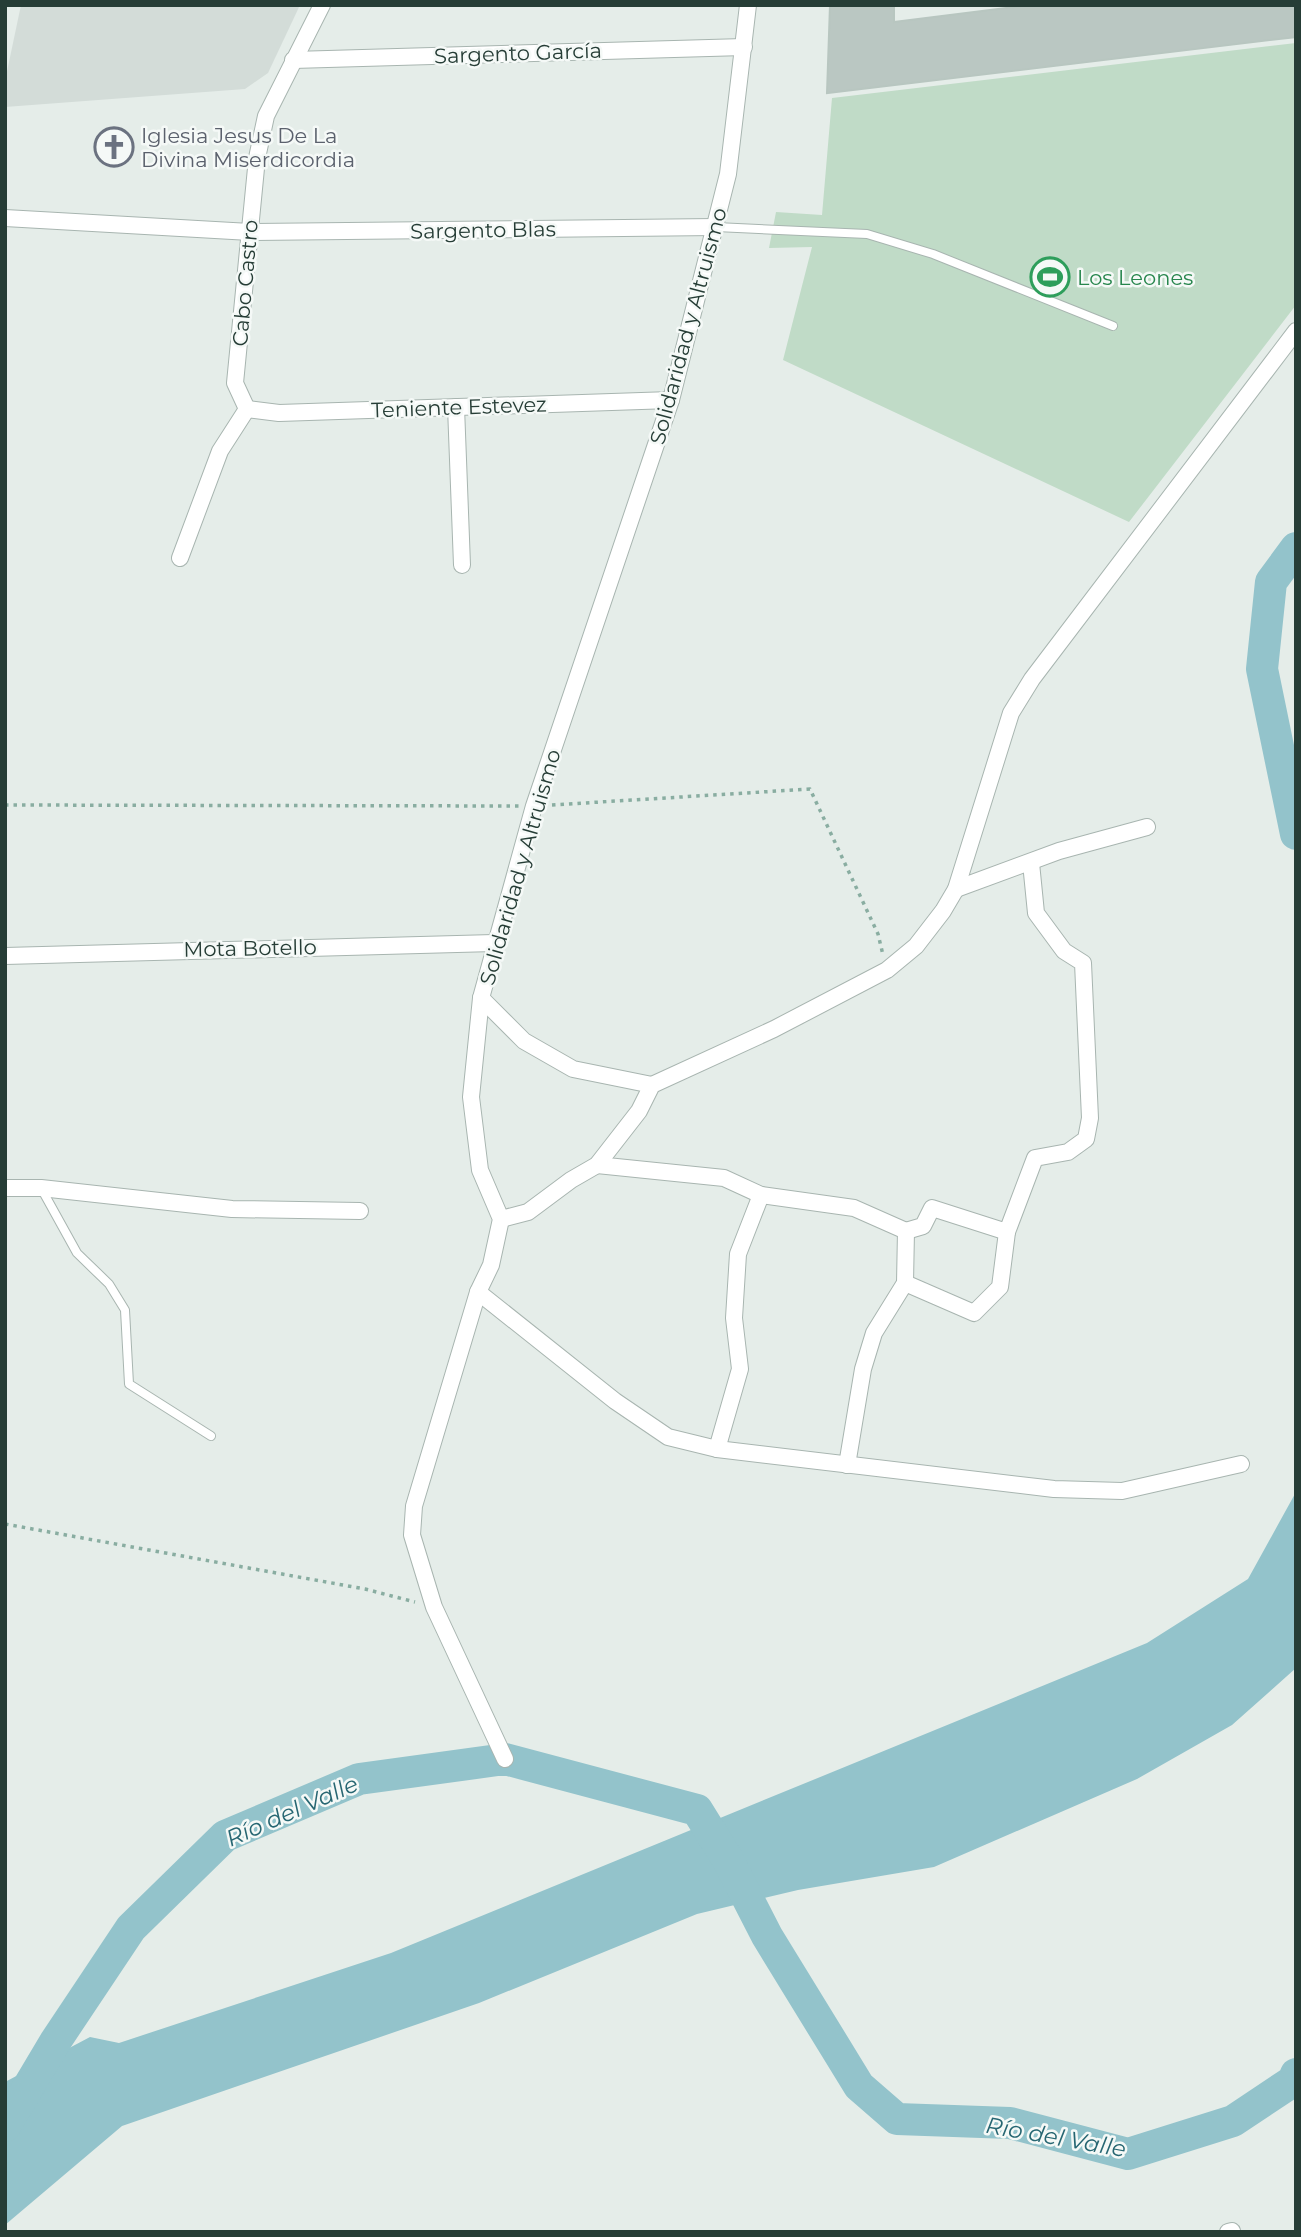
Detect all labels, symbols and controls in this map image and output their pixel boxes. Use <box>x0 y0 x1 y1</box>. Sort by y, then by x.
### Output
street label: Sargento García <box>434 38 602 68</box>
place label: Iglesia Jesus De La Divina Miserdicordia <box>141 123 355 172</box>
church icon: Iglesia Jesus De La Divina Miserdicordia <box>93 126 135 168</box>
street label: Solidaridad y Altruismo <box>644 205 732 447</box>
street label: Sargento Blas <box>410 216 556 244</box>
street label: Cabo Castro <box>227 219 263 347</box>
sports icon: Los Leones <box>1029 256 1071 298</box>
place label: Los Leones <box>1077 265 1193 290</box>
street label: Teniente Estevez <box>371 391 547 423</box>
street label: Solidaridad y Altruismo <box>474 746 566 988</box>
street label: Mota Botello <box>183 934 317 962</box>
water label: Río del Valle <box>222 1769 362 1853</box>
water label: Río del Valle <box>984 2111 1128 2163</box>

